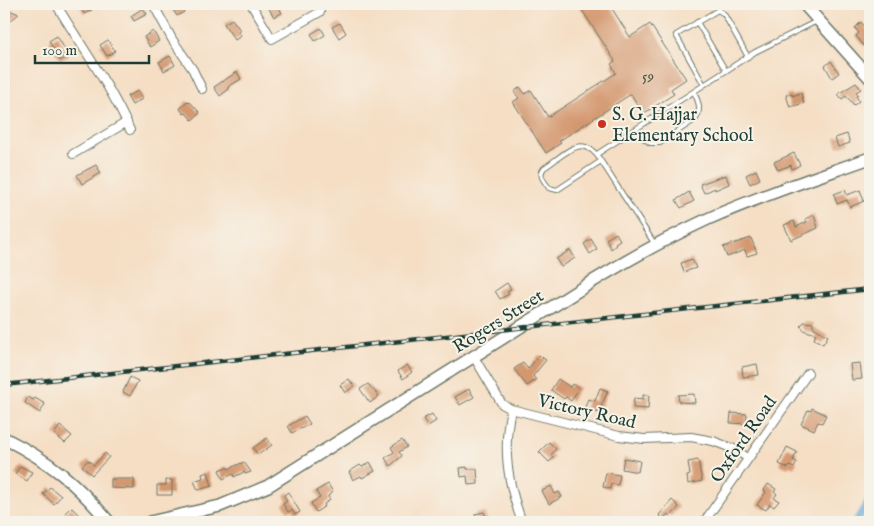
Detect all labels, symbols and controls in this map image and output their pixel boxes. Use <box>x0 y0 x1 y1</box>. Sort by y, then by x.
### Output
scale bar <box>35 32 149 64</box>
text: 100 m <box>42 41 78 60</box>
house number: 59 <box>642 67 654 86</box>
place label: S. G. Hajjar Elementary School <box>612 104 753 148</box>
marker: S. G. Hajjar Elementary School <box>596 118 608 130</box>
street label: Rogers Street <box>449 285 549 359</box>
street label: Victory Road <box>534 390 638 435</box>
street label: Oxford Road <box>706 392 783 488</box>

